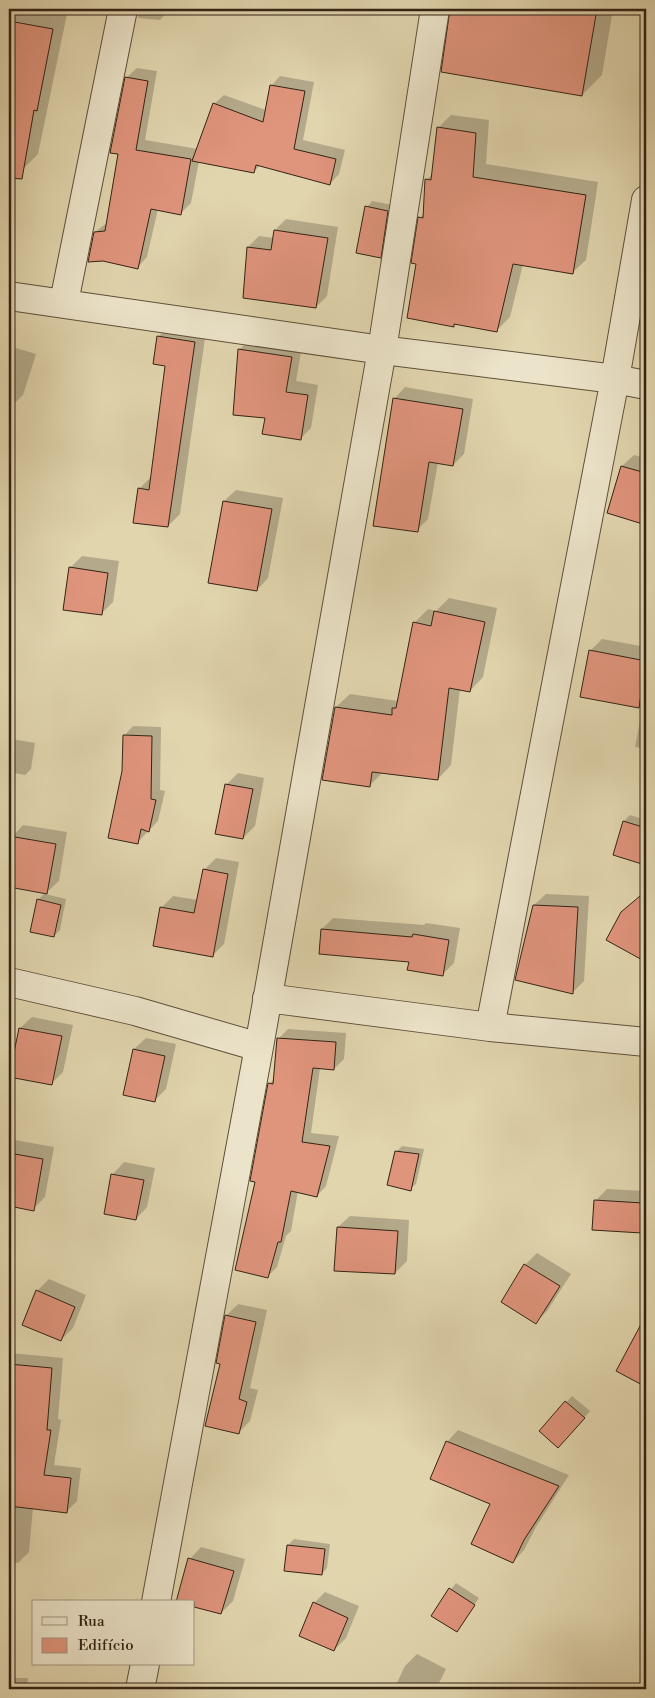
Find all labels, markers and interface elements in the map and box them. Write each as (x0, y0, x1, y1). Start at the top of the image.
legend (32, 1600, 195, 1666)
text: Rua (78, 1612, 105, 1631)
text: Edifício (78, 1636, 134, 1655)

